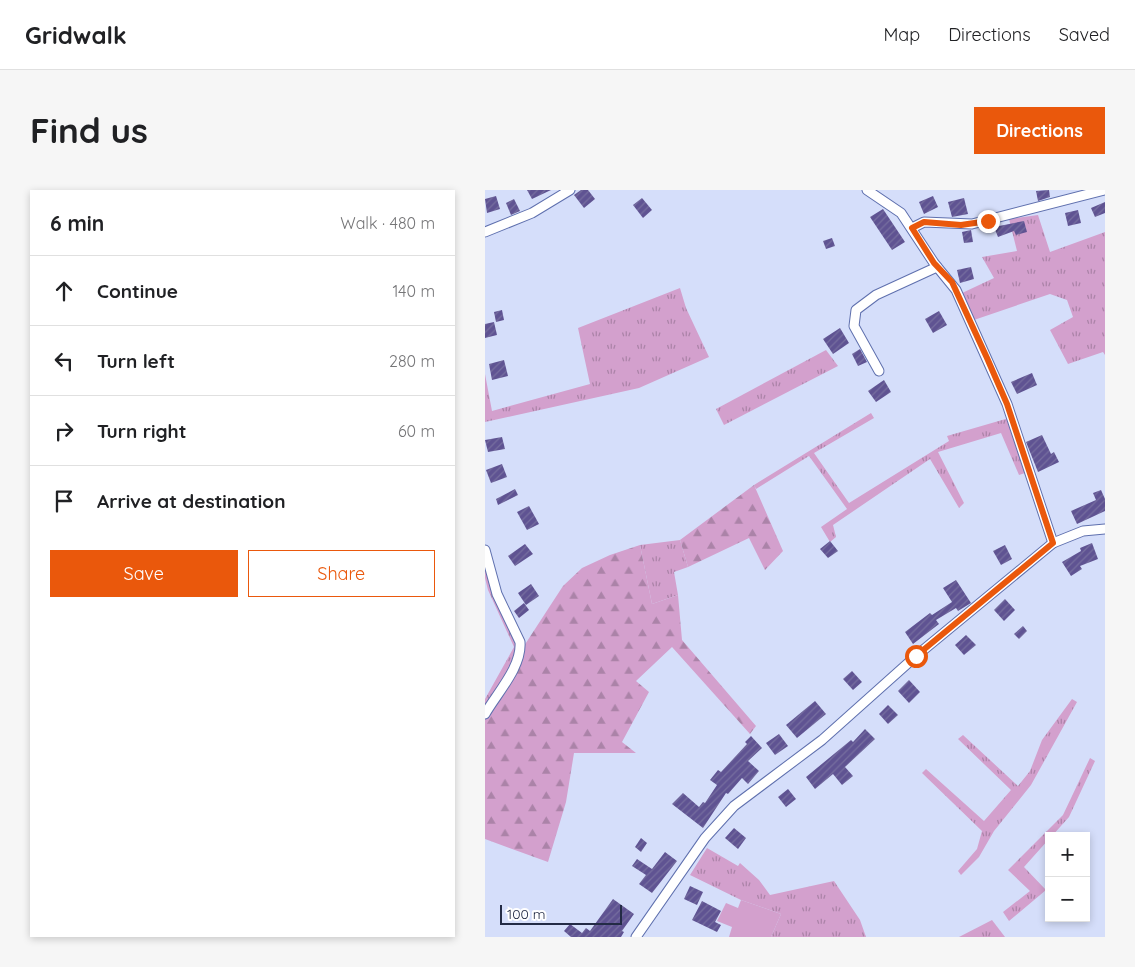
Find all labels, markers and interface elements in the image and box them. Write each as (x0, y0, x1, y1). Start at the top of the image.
text: Gridwalk (25, 20, 127, 50)
text: Map (883, 23, 920, 46)
text: Directions (948, 23, 1031, 46)
text: Saved (1059, 23, 1110, 46)
button: Directions (974, 107, 1105, 154)
text: Find us (30, 108, 148, 152)
text: 6 min (50, 210, 104, 236)
route end (977, 210, 1000, 233)
text: Walk · 480 m (340, 213, 435, 233)
icon: ahead (50, 277, 78, 305)
text: Continue (97, 279, 178, 303)
text: 140 m (392, 281, 435, 301)
icon: left (50, 347, 78, 375)
text: Turn left (97, 349, 175, 373)
text: 280 m (389, 351, 435, 371)
icon: right (50, 417, 78, 445)
text: Turn right (97, 419, 186, 443)
text: 60 m (398, 421, 435, 441)
icon: arrive (50, 487, 78, 515)
text: Arrive at destination (97, 489, 286, 513)
button: Save (50, 550, 238, 597)
button: Share (248, 550, 435, 597)
route start (905, 645, 928, 668)
map controls (1045, 832, 1090, 922)
button: + (1045, 832, 1090, 877)
button: − (1045, 877, 1090, 922)
scale bar (500, 902, 623, 925)
text: 100 m (507, 905, 545, 923)

